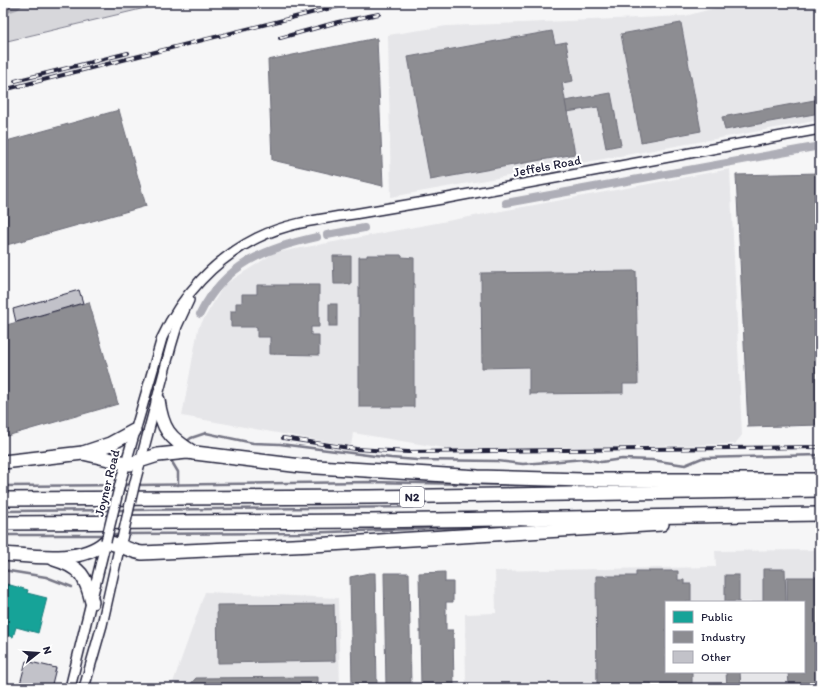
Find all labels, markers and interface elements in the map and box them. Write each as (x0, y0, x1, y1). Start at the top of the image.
street label: Jeffels Road (512, 152, 582, 180)
street label: Joyner Road (91, 448, 123, 518)
road number: N2 (400, 487, 424, 507)
legend (665, 601, 805, 673)
text: Public (701, 610, 733, 624)
text: Industry (701, 630, 746, 644)
north arrow (18, 633, 58, 673)
text: N (40, 645, 54, 656)
text: Other (701, 650, 731, 664)

